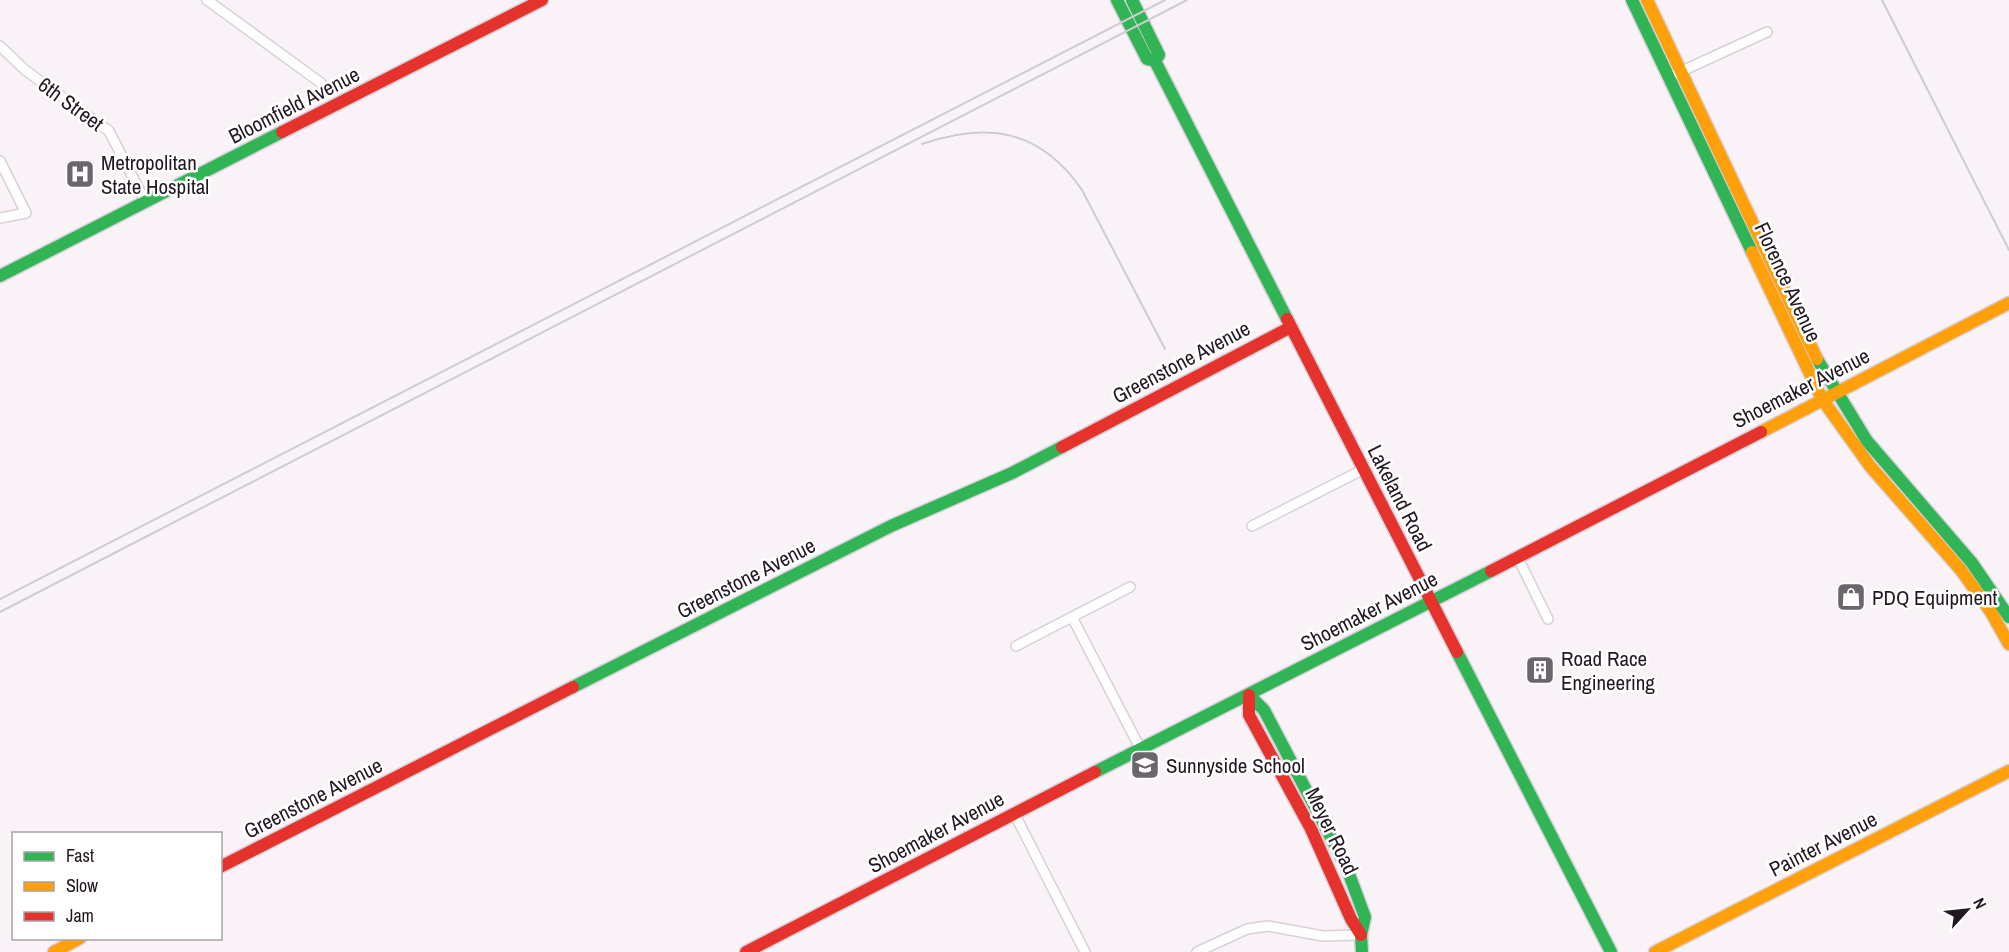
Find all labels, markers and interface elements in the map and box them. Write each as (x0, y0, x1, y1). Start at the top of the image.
street label: Bloomfield Avenue (224, 60, 364, 150)
street label: 6th Street (32, 70, 110, 138)
place label: Metropolitan State Hospital (101, 148, 209, 201)
hospital icon: Metropolitan State Hospital (64, 158, 96, 190)
street label: Florence Avenue (1748, 217, 1828, 347)
street label: Greenstone Avenue (1107, 314, 1255, 410)
street label: Shoemaker Avenue (1728, 341, 1874, 435)
street label: Lakeland Road (1361, 440, 1439, 556)
street label: Greenstone Avenue (672, 531, 820, 625)
street label: Shoemaker Avenue (1296, 564, 1442, 658)
shop icon: PDQ Equipment (1835, 581, 1867, 613)
place label: PDQ Equipment (1872, 583, 1998, 612)
place label: Road Race Engineering (1561, 644, 1655, 697)
building icon: Road Race Engineering (1524, 654, 1556, 686)
school or university icon: Sunnyside School (1129, 749, 1161, 781)
street label: Greenstone Avenue (239, 751, 387, 845)
place label: Sunnyside School (1166, 751, 1305, 780)
street label: Meyer Road (1298, 782, 1366, 880)
street label: Shoemaker Avenue (863, 784, 1009, 880)
street label: Painter Avenue (1764, 804, 1882, 884)
legend (12, 832, 222, 940)
text: Fast (66, 843, 94, 868)
text: Slow (66, 873, 98, 898)
north arrow (1937, 880, 1997, 940)
text: N (1968, 894, 1992, 912)
text: Jam (66, 903, 94, 928)

